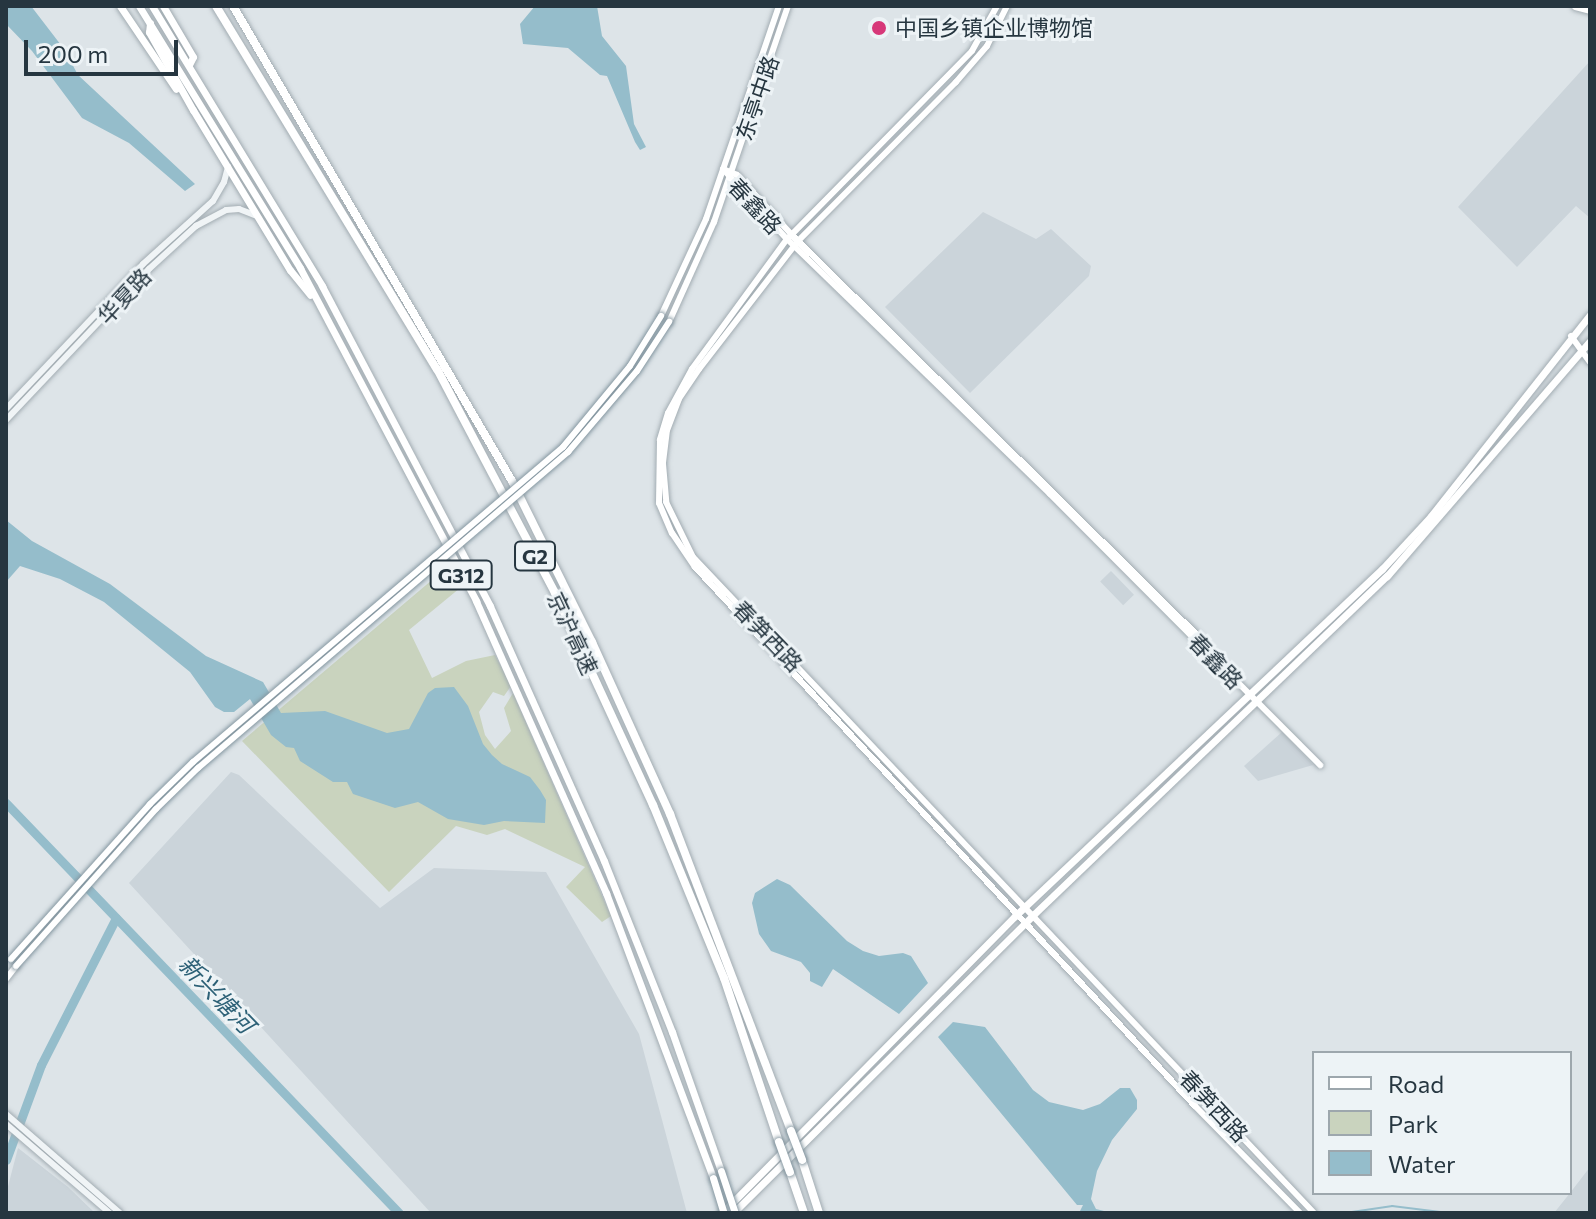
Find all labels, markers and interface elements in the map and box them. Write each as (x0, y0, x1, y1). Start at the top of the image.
place label: 中国乡镇企业博物馆 (895, 15, 1093, 41)
marker: 中国乡镇企业博物馆 (870, 19, 888, 37)
scale bar (28, 24, 182, 74)
text: 200 m (38, 39, 108, 68)
street label: 东亭中路 (730, 52, 784, 144)
street label: 春鑫路 (723, 173, 787, 239)
street label: 华夏路 (92, 263, 156, 329)
road number: G2 (513, 540, 557, 572)
road number: G312 (429, 559, 493, 591)
street label: 京沪高速 (542, 588, 604, 678)
street label: 春笋西路 (728, 595, 808, 677)
street label: 春鑫路 (1184, 628, 1248, 694)
water label: 新兴塘河 (173, 949, 261, 1039)
legend (1312, 1051, 1572, 1195)
street label: 春笋西路 (1174, 1065, 1254, 1147)
text: Road (1388, 1069, 1444, 1098)
text: Park (1388, 1109, 1438, 1138)
text: Water (1388, 1149, 1456, 1178)

